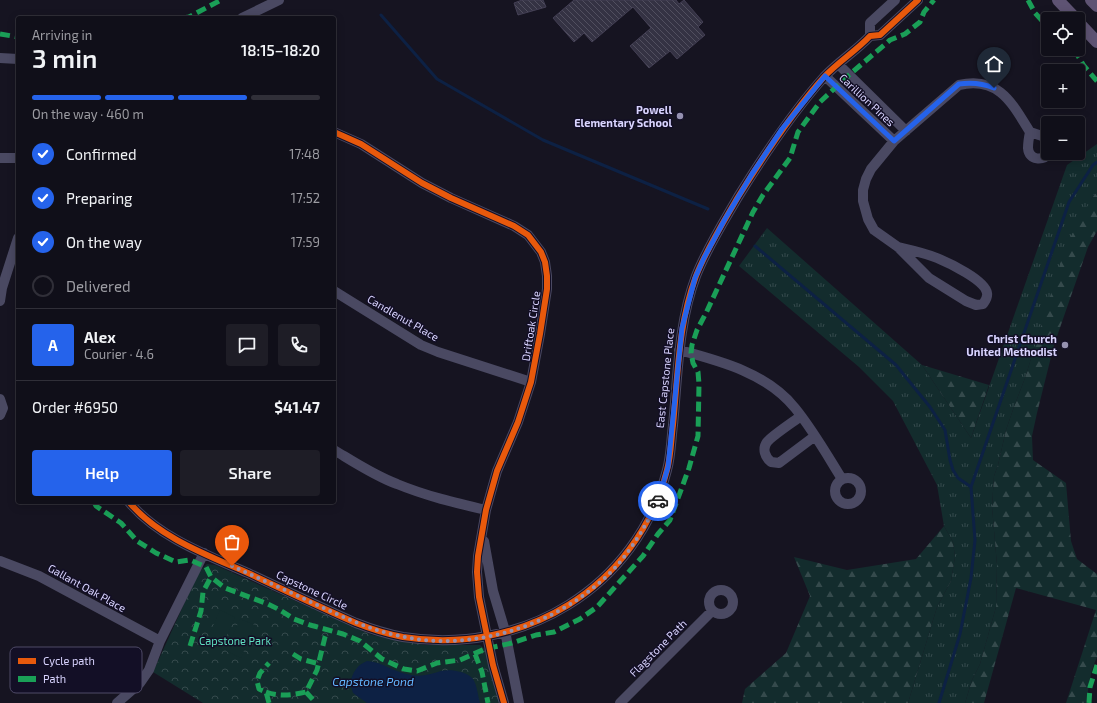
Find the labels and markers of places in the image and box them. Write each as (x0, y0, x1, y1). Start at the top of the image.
pin (977, 47, 1011, 88)
place label: Powell Elementary School (574, 103, 672, 130)
marker: Powell Elementary School (675, 111, 685, 121)
place label: Christ Church United Methodist (966, 332, 1057, 358)
marker: Christ Church United Methodist (1060, 340, 1070, 350)
pin (215, 525, 249, 566)

